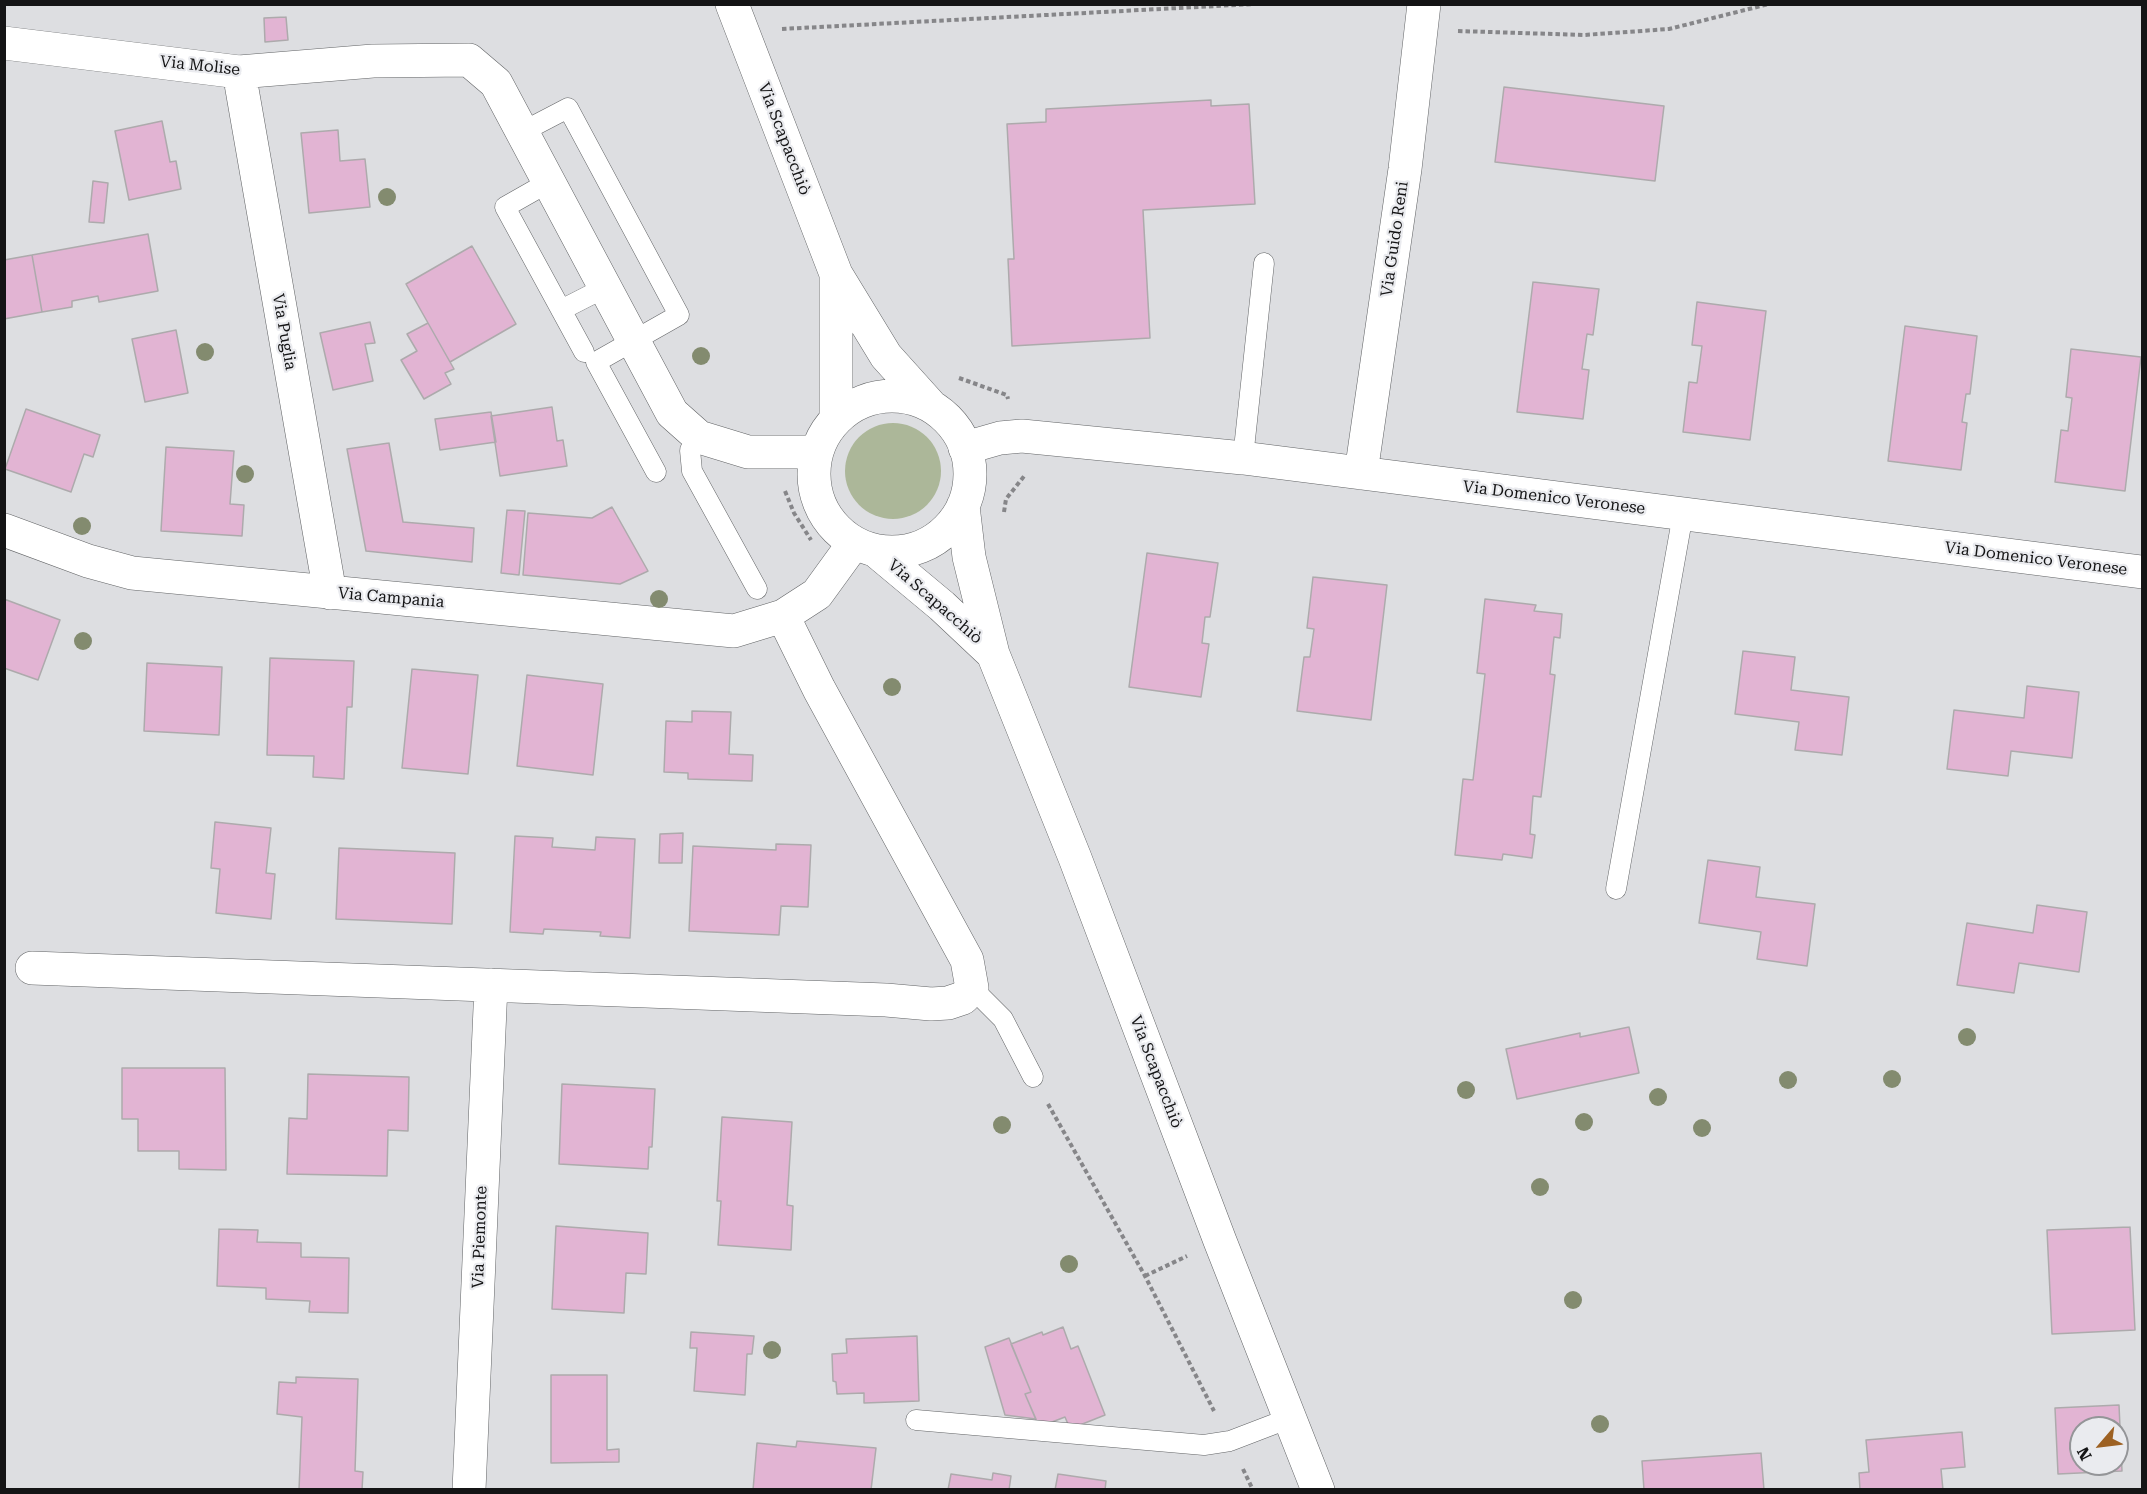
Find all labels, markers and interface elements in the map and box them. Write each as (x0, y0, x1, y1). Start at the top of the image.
street label: Via Molise (159, 52, 241, 80)
street label: Via Scapacchiò (754, 80, 814, 198)
street label: Via Guido Reni (1377, 180, 1413, 298)
street label: Via Puglia (268, 292, 300, 372)
street label: Via Domenico Veronese (1462, 477, 1646, 519)
street label: Via Domenico Veronese (1944, 538, 2128, 580)
street label: Via Scapacchiò (884, 556, 986, 648)
street label: Via Campania (337, 584, 445, 612)
street label: Via Scapacchiò (1126, 1013, 1186, 1131)
street label: Via Piemonte (469, 1185, 491, 1289)
north arrow (2069, 1416, 2129, 1476)
text: N (2073, 1444, 2096, 1464)

